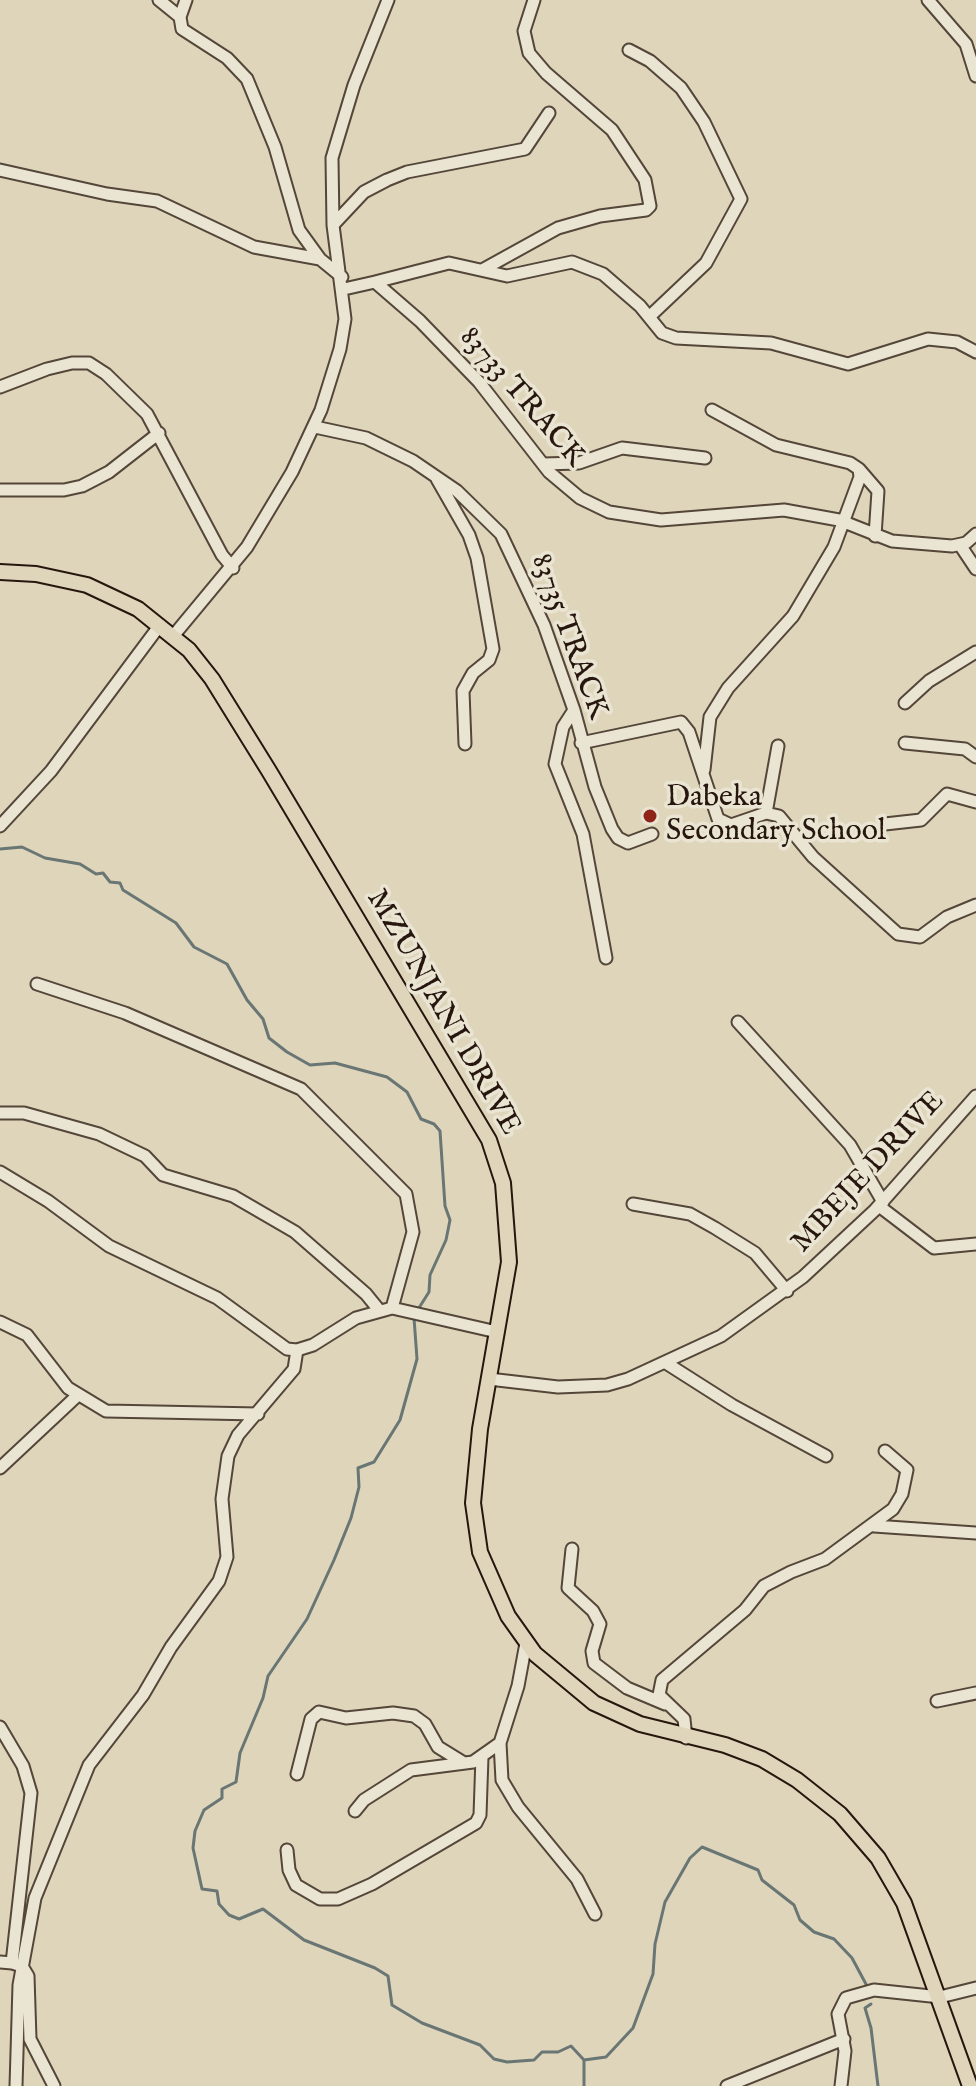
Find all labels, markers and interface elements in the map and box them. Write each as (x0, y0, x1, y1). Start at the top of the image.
street label: 83733 TRACK (450, 321, 592, 475)
street label: 83735 TRACK (521, 549, 615, 725)
place label: Dabeka Secondary School (666, 781, 886, 852)
marker: Dabeka Secondary School (641, 807, 659, 825)
street label: MZUNJANI DRIVE (357, 884, 527, 1142)
street label: MBEJE DRIVE (785, 1085, 953, 1261)

